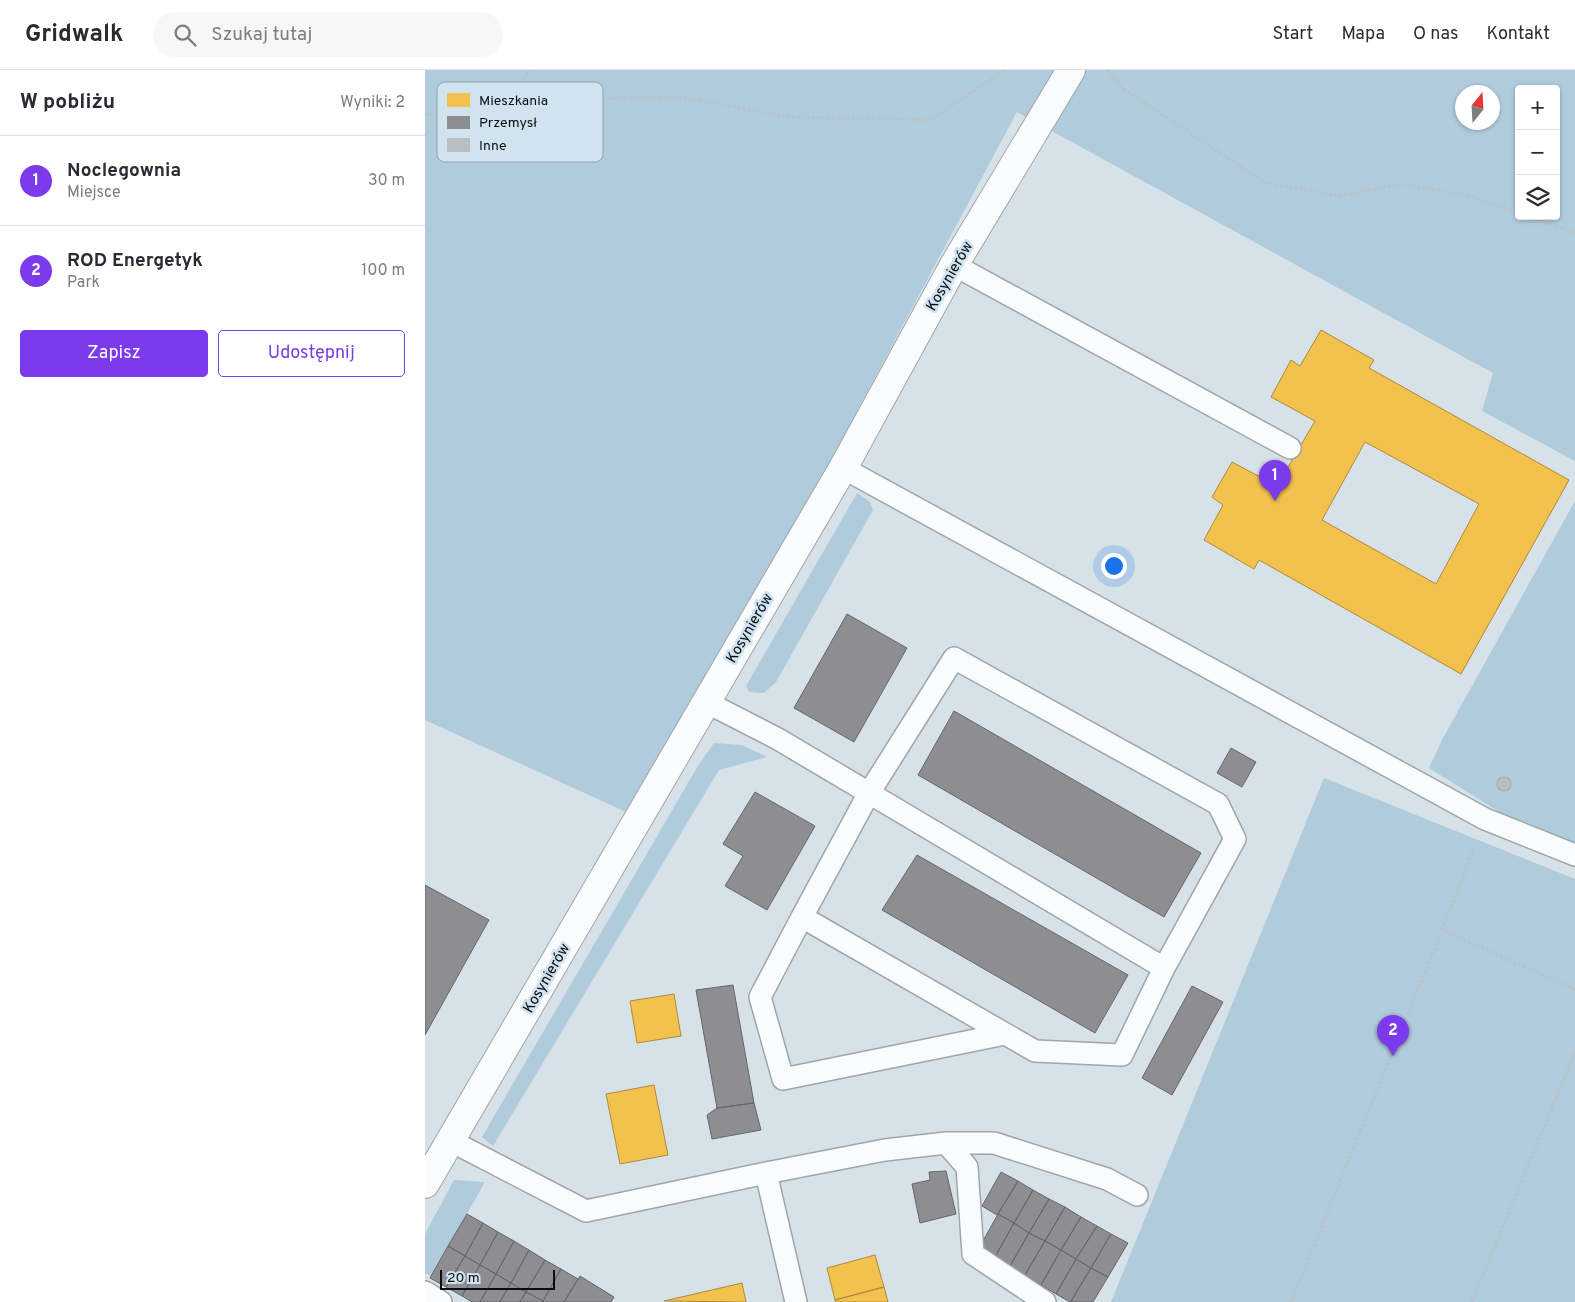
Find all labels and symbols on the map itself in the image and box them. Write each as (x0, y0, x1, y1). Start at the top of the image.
legend (437, 82, 603, 162)
north arrow (1455, 85, 1500, 130)
text: Mieszkania (479, 93, 548, 110)
text: Przemysł (479, 115, 537, 132)
text: Inne (479, 138, 507, 155)
street label: Kosynierów (923, 238, 978, 315)
pin: 1 (1259, 460, 1291, 501)
your location (1101, 553, 1127, 579)
street label: Kosynierów (723, 590, 778, 667)
street label: Kosynierów (520, 940, 575, 1017)
pin: 2 (1377, 1015, 1409, 1056)
scale bar (440, 1267, 555, 1290)

